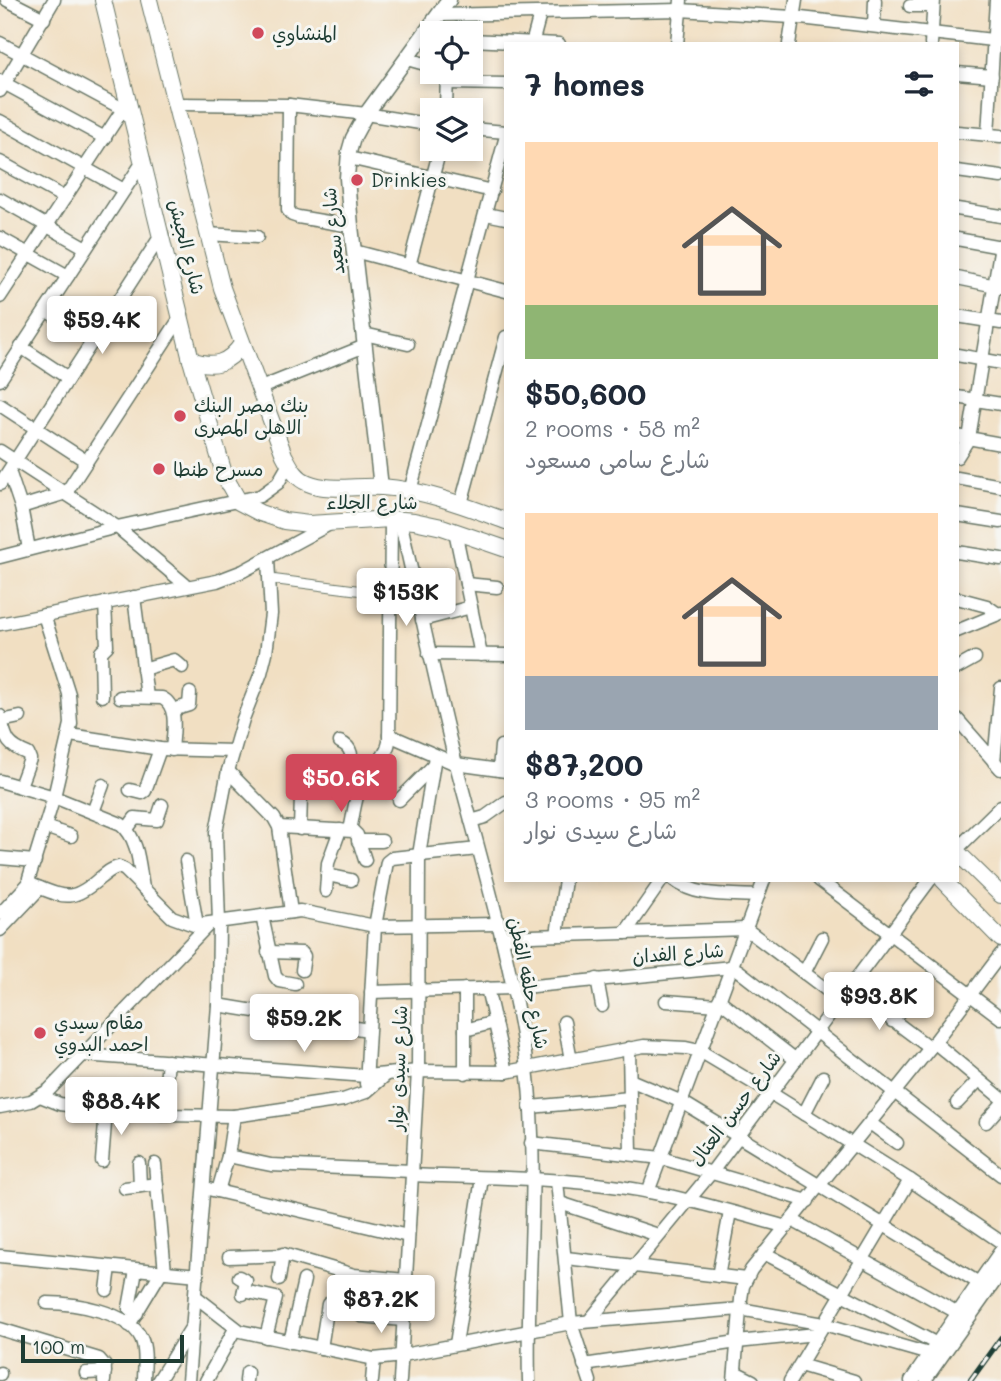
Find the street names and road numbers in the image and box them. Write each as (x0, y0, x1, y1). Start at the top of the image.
street label: شارع سعيد (316, 186, 351, 276)
street label: شارع الجيش (162, 197, 211, 298)
street label: شارع الجلاء (326, 489, 418, 516)
street label: شارع حلقه القطن (501, 915, 556, 1052)
street label: شارع الفدان (631, 937, 725, 970)
street label: شارع سيدى نوار (383, 1005, 414, 1133)
street label: شارع حسن العتال (683, 1045, 788, 1172)

